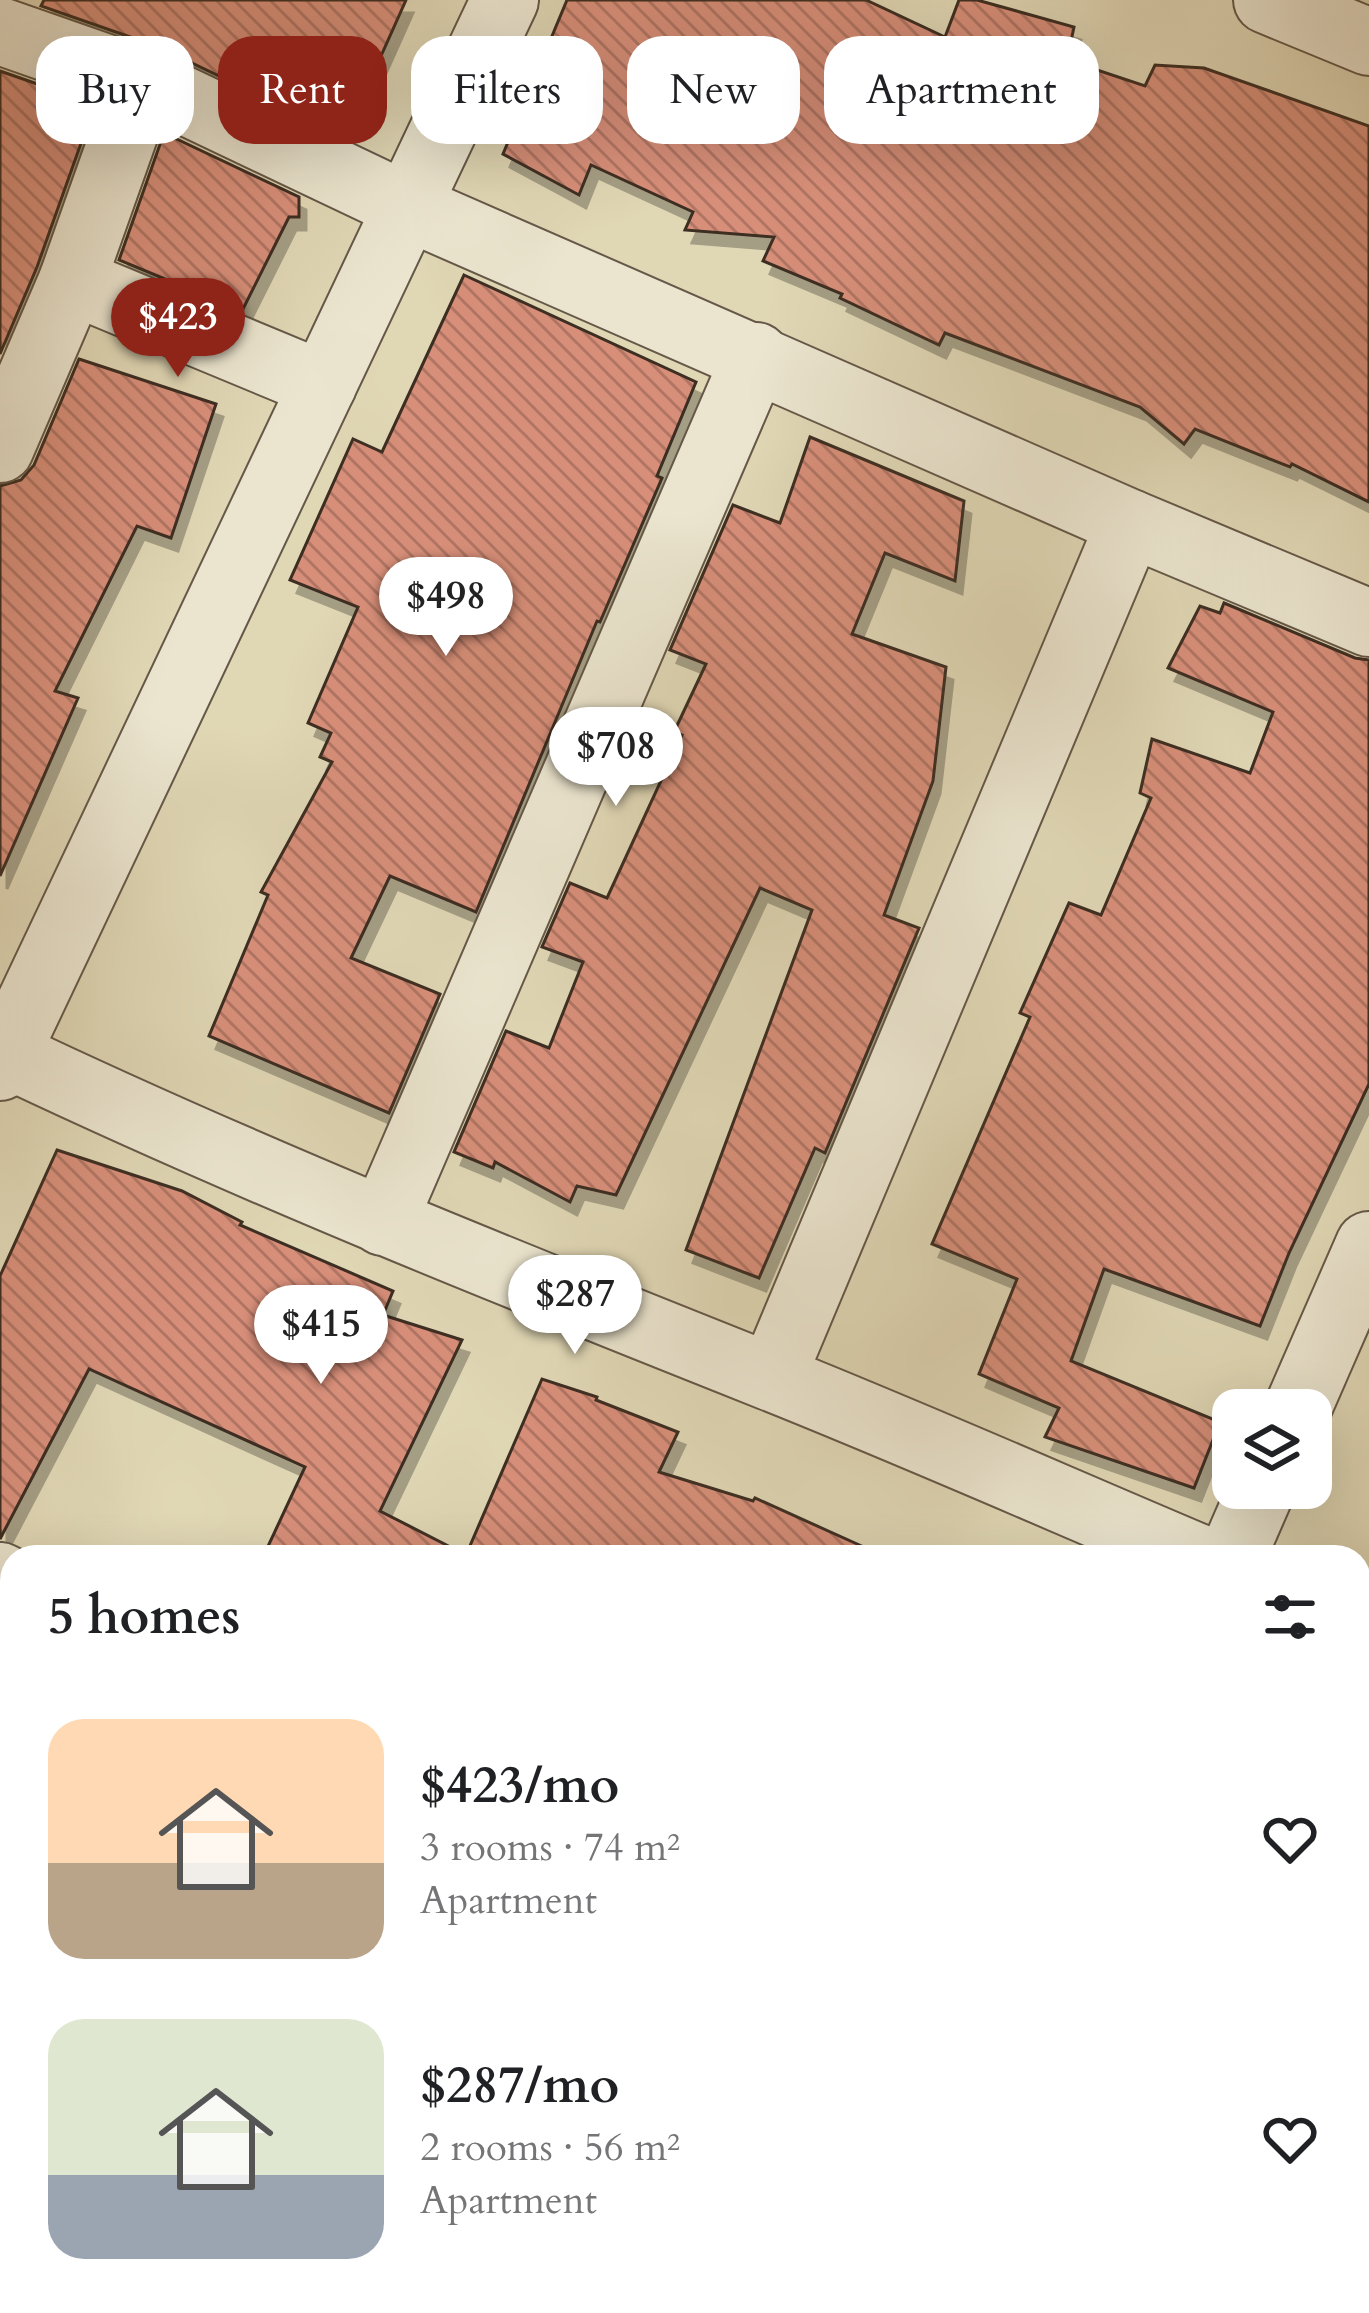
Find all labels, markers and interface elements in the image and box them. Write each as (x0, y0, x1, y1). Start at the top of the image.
chip: Buy (36, 36, 194, 144)
chip: Rent (218, 36, 387, 144)
chip: Filters (411, 36, 603, 144)
chip: New (627, 36, 800, 144)
chip: Apartment (824, 36, 1099, 144)
pin: $423 (107, 278, 249, 380)
text: $423 (138, 290, 218, 343)
pin: $498 (375, 557, 517, 659)
text: $498 (406, 569, 486, 622)
pin: $708 (545, 707, 687, 809)
text: $708 (576, 719, 656, 772)
pin: $287 (504, 1255, 646, 1357)
text: $287 (535, 1267, 615, 1320)
pin: $415 (250, 1285, 392, 1387)
text: $415 (281, 1297, 361, 1350)
map controls (1212, 1389, 1332, 1509)
button: layers (1212, 1389, 1332, 1509)
text: 5 homes (48, 1582, 240, 1652)
icon: filters (1257, 1584, 1323, 1650)
text: $423/mo (420, 1751, 619, 1821)
icon: home (144, 1767, 288, 1911)
icon: heart (1257, 1806, 1323, 1872)
text: 3 rooms · 74 m² (420, 1821, 680, 1874)
text: Apartment (420, 1874, 597, 1927)
text: $287/mo (420, 2051, 619, 2121)
icon: home (144, 2067, 288, 2211)
icon: heart (1257, 2106, 1323, 2172)
text: 2 rooms · 56 m² (420, 2121, 680, 2174)
text: Apartment (420, 2174, 597, 2227)

